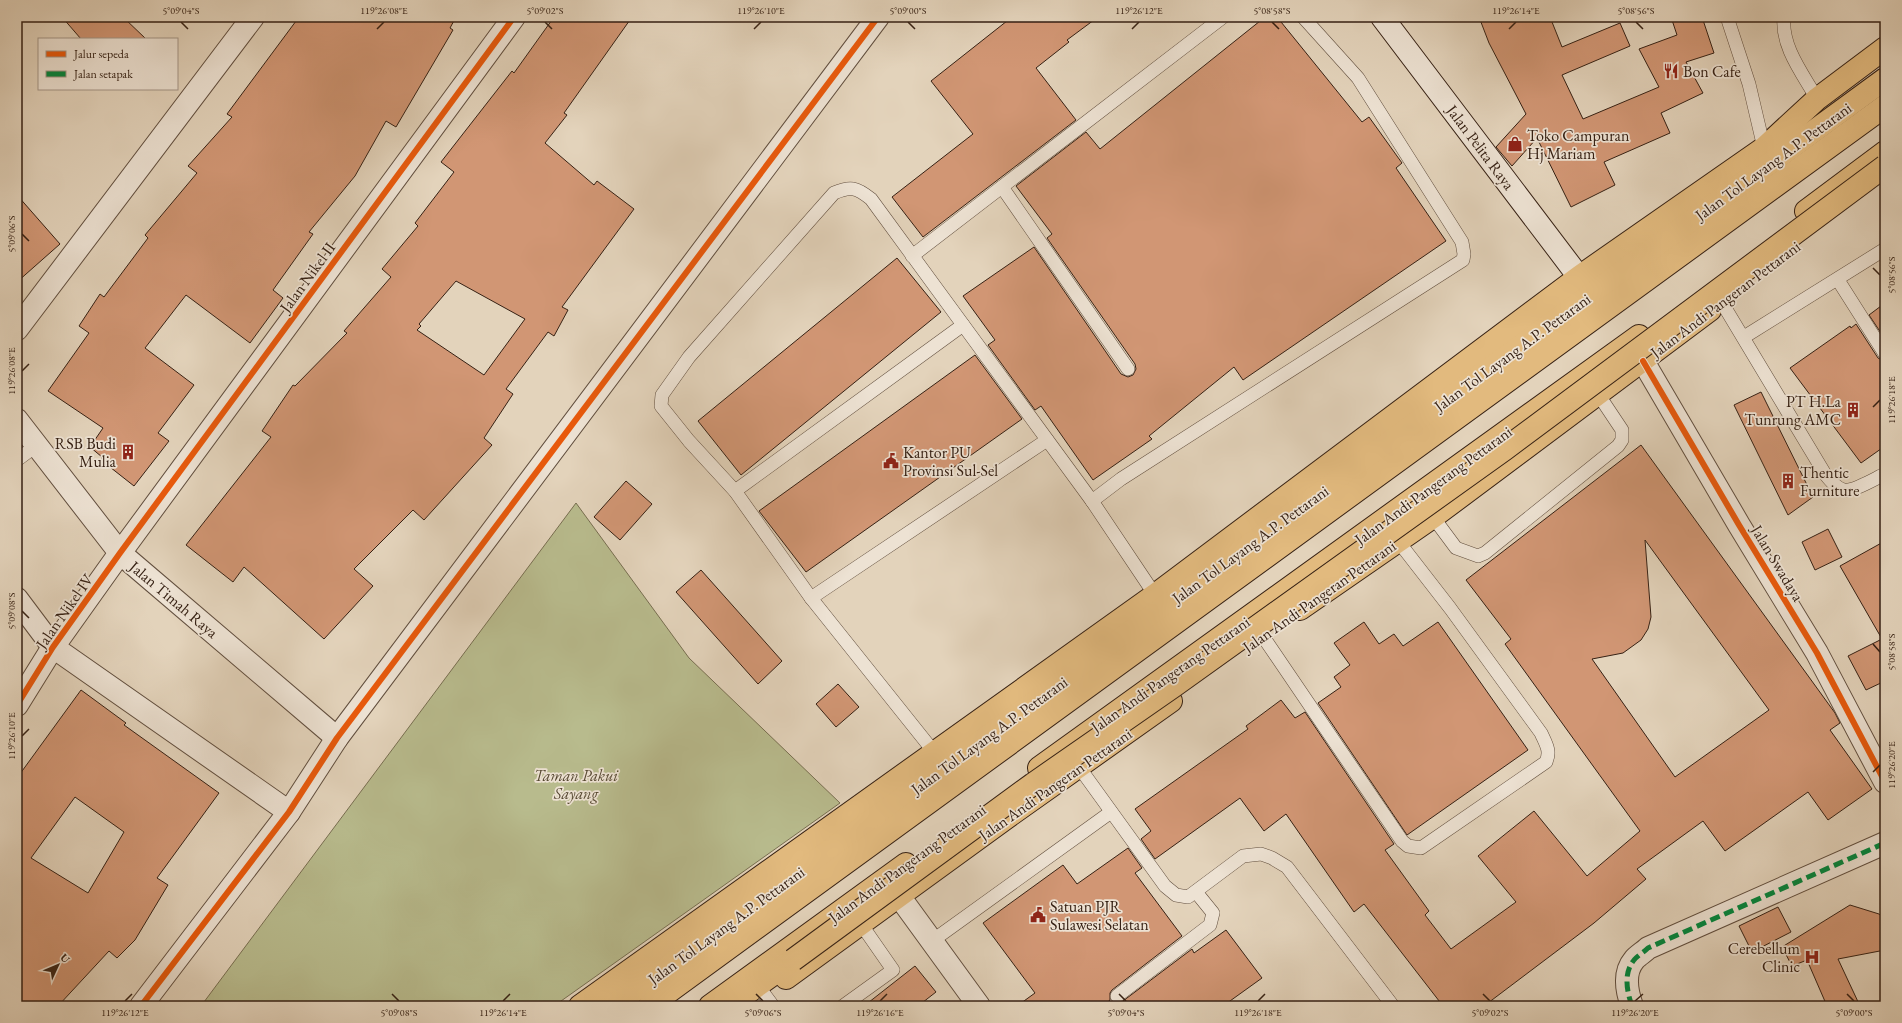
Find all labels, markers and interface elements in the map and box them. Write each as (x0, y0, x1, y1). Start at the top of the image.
text: 5°09'04"S (163, 4, 200, 17)
text: 119°26'08"E (360, 4, 408, 17)
text: 5°09'02"S (527, 4, 564, 17)
text: 119°26'10"E (737, 4, 785, 17)
text: 5°09'00"S (890, 4, 927, 17)
text: 119°26'12"E (1115, 4, 1163, 17)
text: 5°08'58"S (1254, 4, 1291, 17)
text: 119°26'14"E (1492, 4, 1540, 17)
text: 5°08'56"S (1618, 4, 1655, 17)
legend (38, 38, 178, 90)
text: Jalur sepeda (73, 46, 129, 62)
place label: Bon Cafe (1683, 61, 1741, 82)
restaurant icon: Bon Cafe (1662, 62, 1680, 80)
text: Jalan setapak (73, 66, 133, 82)
street label: Jalan Tol Layang A.P. Pettarani (1689, 97, 1856, 227)
street label: Jalan Pelita Raya (1441, 99, 1520, 194)
place label: Toko Campuran Hj Mariam (1527, 125, 1630, 164)
shop icon: Toko Campuran Hj Mariam (1506, 135, 1524, 153)
text: 5°09'06"S (5, 215, 18, 252)
street label: Jalan Andi Pangeran Pettarani (1644, 236, 1805, 364)
street label: Jalan Nikel II (274, 238, 340, 318)
text: 5°08'56"S (1885, 256, 1898, 293)
street label: Jalan Tol Layang A.P. Pettarani (1428, 288, 1595, 418)
text: 119°26'08"E (5, 347, 18, 395)
text: 119°26'18"E (1885, 376, 1898, 424)
place label: PT H.La Tunrung AMC (1744, 391, 1842, 430)
building icon: PT H.La Tunrung AMC (1844, 401, 1862, 419)
street label: Jalan Andi Pangerang Pettarani (1349, 421, 1516, 551)
place label: RSB Budi Mulia (55, 433, 117, 472)
place label: Kantor PU Provinsi Sul-Sel (903, 442, 998, 481)
building icon: RSB Budi Mulia (119, 443, 137, 461)
public building icon: Kantor PU Provinsi Sul-Sel (882, 452, 900, 470)
place label: Thentic Furniture (1800, 462, 1859, 501)
building icon: Thentic Furniture (1779, 472, 1797, 490)
street label: Jalan Tol Layang A.P. Pettarani (1166, 480, 1333, 610)
street label: Jalan Swadaya (1745, 519, 1809, 606)
street label: Jalan Andi Pangeran Pettarani (1237, 535, 1400, 659)
street label: Jalan Timah Raya (123, 555, 223, 643)
street label: Jalan Nikel IV (30, 569, 98, 655)
text: 5°09'08"S (5, 592, 18, 629)
street label: Jalan Andi Pangerang Pettarani (1085, 611, 1254, 739)
text: 5°08'58"S (1885, 633, 1898, 670)
street label: Jalan Tol Layang A.P. Pettarani (905, 671, 1072, 801)
text: 119°26'10"E (5, 712, 18, 760)
street label: Jalan Andi Pangeran Pettarani (973, 723, 1136, 847)
text: 119°26'20"E (1885, 741, 1898, 789)
park label: Taman Pakui Sayang (534, 765, 619, 804)
street label: Jalan Andi Pangerang Pettarani (823, 799, 990, 929)
street label: Jalan Tol Layang A.P. Pettarani (642, 861, 809, 991)
place label: Satuan PJR Sulawesi Selatan (1050, 896, 1149, 935)
public building icon: Satuan PJR Sulawesi Selatan (1029, 906, 1047, 924)
place label: Cerebellum Clinic (1728, 938, 1801, 977)
north arrow (38, 945, 78, 985)
hospital icon: Cerebellum Clinic (1803, 948, 1821, 966)
text: U (57, 950, 74, 966)
text: 119°26'12"E (101, 1006, 149, 1019)
text: 5°09'08"S (381, 1006, 418, 1019)
text: 119°26'14"E (479, 1006, 527, 1019)
text: 5°09'06"S (745, 1006, 782, 1019)
text: 119°26'16"E (856, 1006, 904, 1019)
text: 5°09'04"S (1108, 1006, 1145, 1019)
text: 119°26'18"E (1234, 1006, 1282, 1019)
text: 5°09'02"S (1472, 1006, 1509, 1019)
text: 119°26'20"E (1611, 1006, 1659, 1019)
text: 5°09'00"S (1836, 1006, 1873, 1019)

